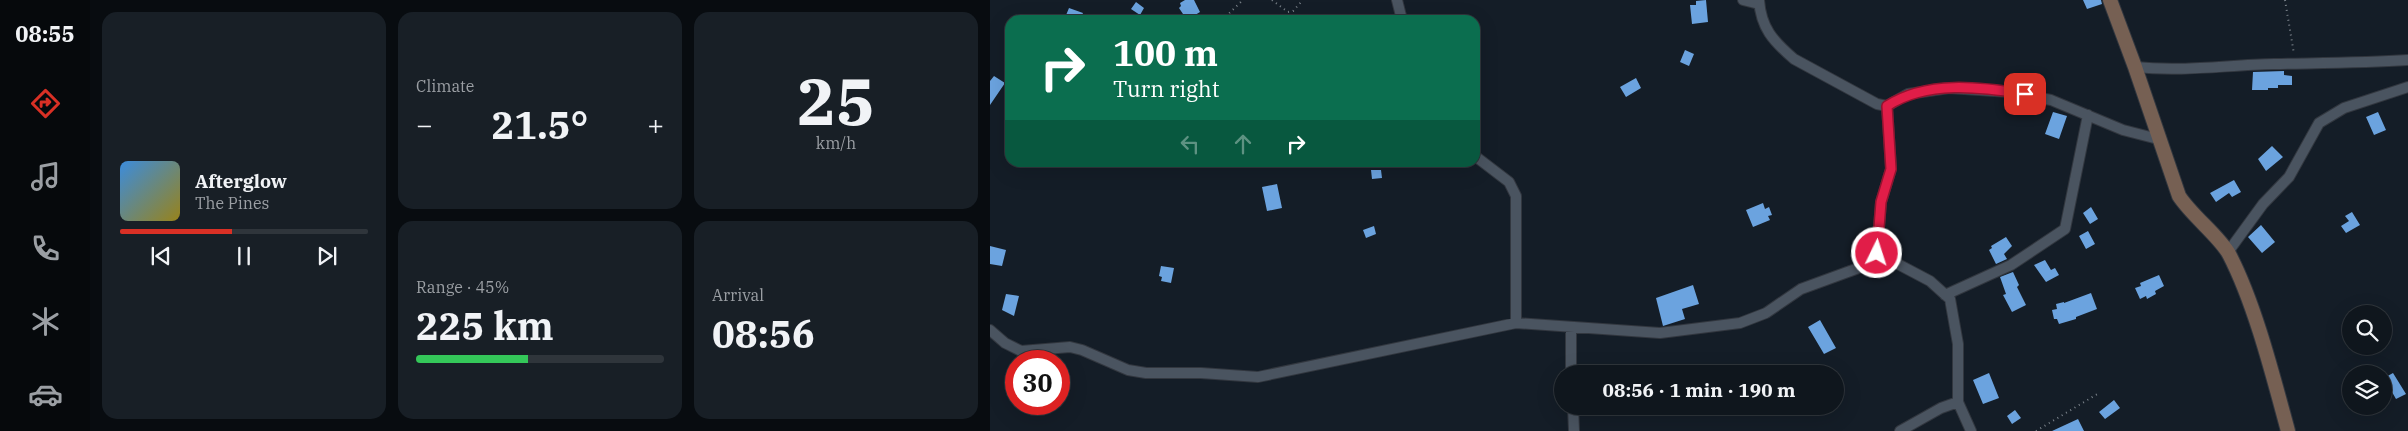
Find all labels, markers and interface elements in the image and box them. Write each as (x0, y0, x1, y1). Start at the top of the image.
text: 08:55 (15, 19, 75, 48)
text: 100 m (1113, 30, 1218, 76)
icon: right (1030, 35, 1095, 100)
text: 25 (797, 58, 875, 143)
pin (2004, 73, 2046, 115)
text: Turn right (1113, 74, 1220, 103)
text: Climate (416, 76, 474, 96)
icon: arrive (2011, 80, 2039, 108)
icon: directions (28, 86, 63, 121)
text: 21.5° (492, 100, 588, 149)
text: − (416, 106, 433, 143)
text: + (647, 106, 664, 143)
icon: left (1176, 130, 1204, 158)
icon: ahead (1229, 130, 1257, 158)
icon: right (1282, 130, 1310, 158)
text: km/h (816, 133, 856, 153)
icon: music (28, 159, 63, 194)
text: Afterglow (195, 169, 287, 193)
text: The Pines (195, 193, 269, 213)
position arrow (1850, 226, 1902, 278)
icon: phone (28, 231, 63, 266)
icon: previous (147, 242, 175, 270)
icon: pause (230, 242, 258, 270)
icon: next (313, 242, 341, 270)
text: Range · 45% (416, 277, 509, 297)
text: Arrival (712, 285, 764, 305)
text: 225 km (416, 301, 554, 350)
icon: climate (28, 304, 63, 339)
map controls (2342, 305, 2392, 415)
button: search (2342, 305, 2392, 355)
text: 08:56 (712, 309, 815, 358)
speed limit sign: 30 (1005, 350, 1070, 415)
button: layers (2342, 365, 2392, 415)
icon: car (28, 377, 63, 412)
text: 08:56 · 1 min · 190 m (1603, 378, 1795, 402)

